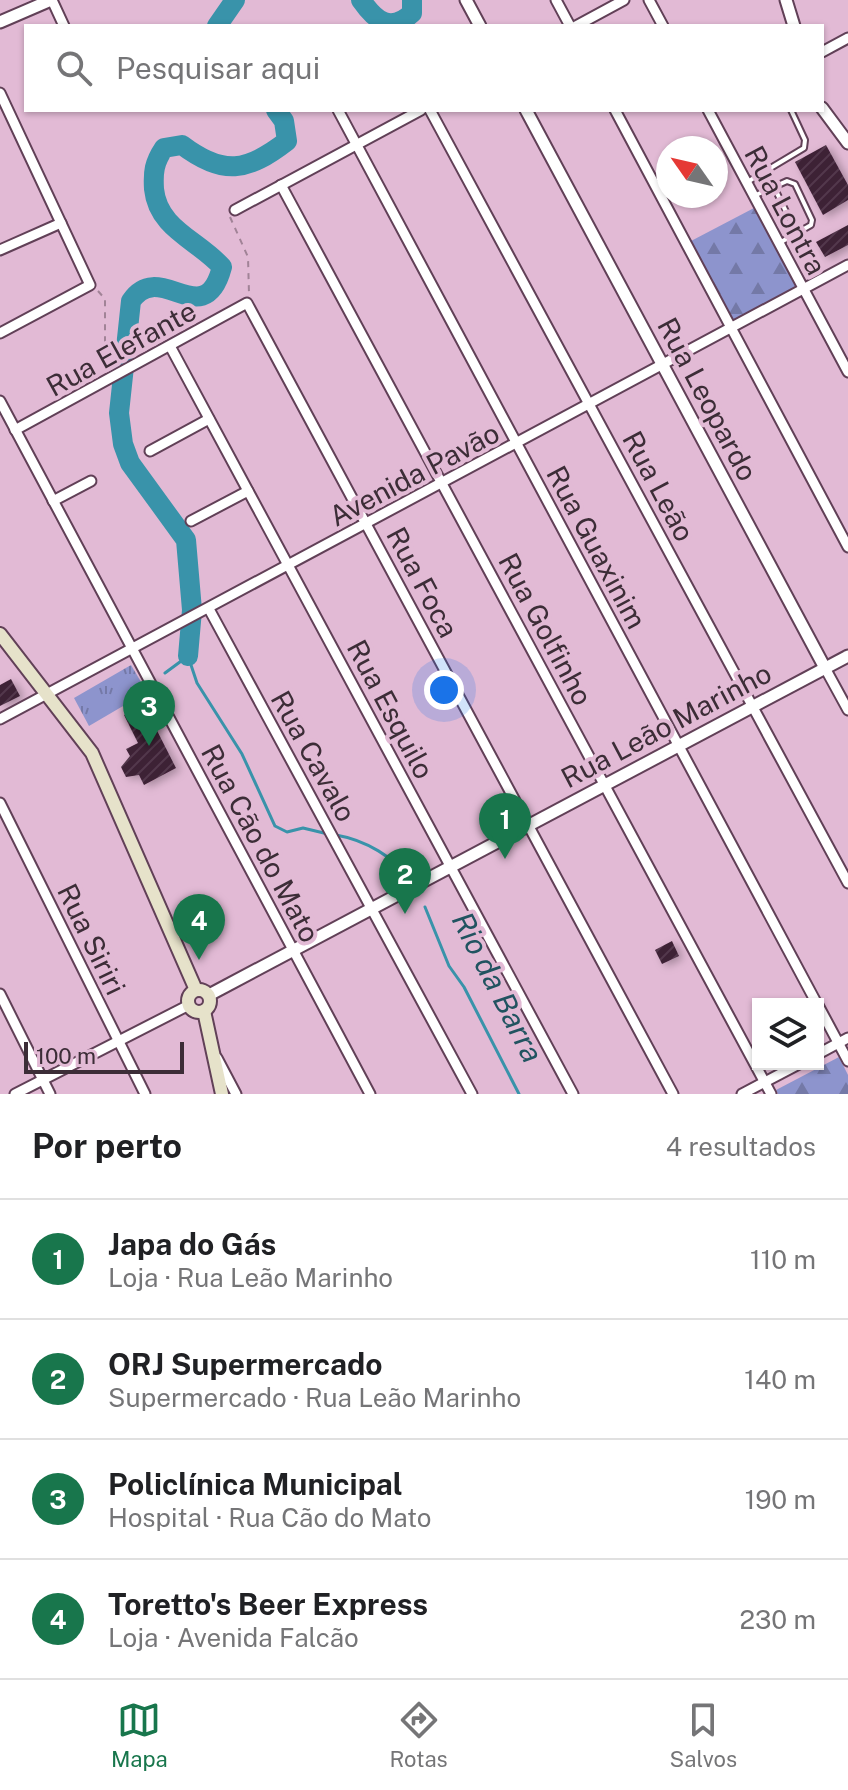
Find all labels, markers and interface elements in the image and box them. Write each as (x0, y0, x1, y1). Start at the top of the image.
search box (24, 24, 824, 112)
icon: search (52, 46, 96, 90)
text: Pesquisar aqui (116, 50, 320, 86)
north arrow (656, 136, 728, 208)
street label: Rua Lontra (738, 140, 834, 280)
street label: Rua Elefante (40, 293, 202, 403)
street label: Rua Leopardo (651, 312, 765, 486)
street label: Avenida Pavão (323, 415, 505, 533)
street label: Rua Leão (616, 425, 702, 547)
street label: Rua Guaxinim (540, 460, 654, 634)
street label: Rua Foca (380, 521, 466, 643)
street label: Rua Golfinho (492, 547, 600, 711)
street label: Rua Esquilo (341, 634, 441, 784)
street label: Rua Leão Marinho (555, 656, 777, 794)
your location (424, 670, 464, 710)
pin: 3 (123, 680, 175, 746)
street label: Rua Cavalo (265, 685, 363, 827)
street label: Rua Cão do Mato (195, 739, 327, 947)
pin: 1 (479, 793, 531, 859)
pin: 2 (379, 848, 431, 914)
street label: Rua Siriri (51, 878, 133, 1000)
pin: 4 (173, 894, 225, 960)
water label: Rio da Barra (445, 906, 551, 1068)
map controls (752, 998, 824, 1070)
button: layers (752, 998, 824, 1070)
scale bar (24, 1038, 184, 1074)
text: 100 m (36, 1043, 96, 1069)
text: Por perto (32, 1126, 182, 1166)
text: 4 resultados (666, 1131, 816, 1162)
text: Japa do Gás (108, 1226, 276, 1262)
text: 1 (52, 1244, 64, 1275)
text: 110 m (750, 1244, 816, 1275)
text: Loja · Rua Leão Marinho (108, 1262, 393, 1293)
text: ORJ Supermercado (108, 1346, 383, 1382)
text: 2 (50, 1364, 66, 1395)
text: 140 m (744, 1364, 816, 1395)
text: Supermercado · Rua Leão Marinho (108, 1382, 521, 1413)
text: Policlínica Municipal (108, 1466, 403, 1502)
text: 3 (49, 1484, 67, 1515)
text: 190 m (745, 1484, 816, 1515)
text: Hospital · Rua Cão do Mato (108, 1502, 432, 1533)
text: Toretto's Beer Express (108, 1586, 428, 1622)
text: 4 (49, 1604, 67, 1635)
text: 230 m (740, 1604, 816, 1635)
text: Loja · Avenida Falcão (108, 1622, 359, 1653)
tab: Mapa (111, 1698, 168, 1772)
tab: Rotas (390, 1698, 448, 1772)
tab: Salvos (670, 1698, 737, 1772)

